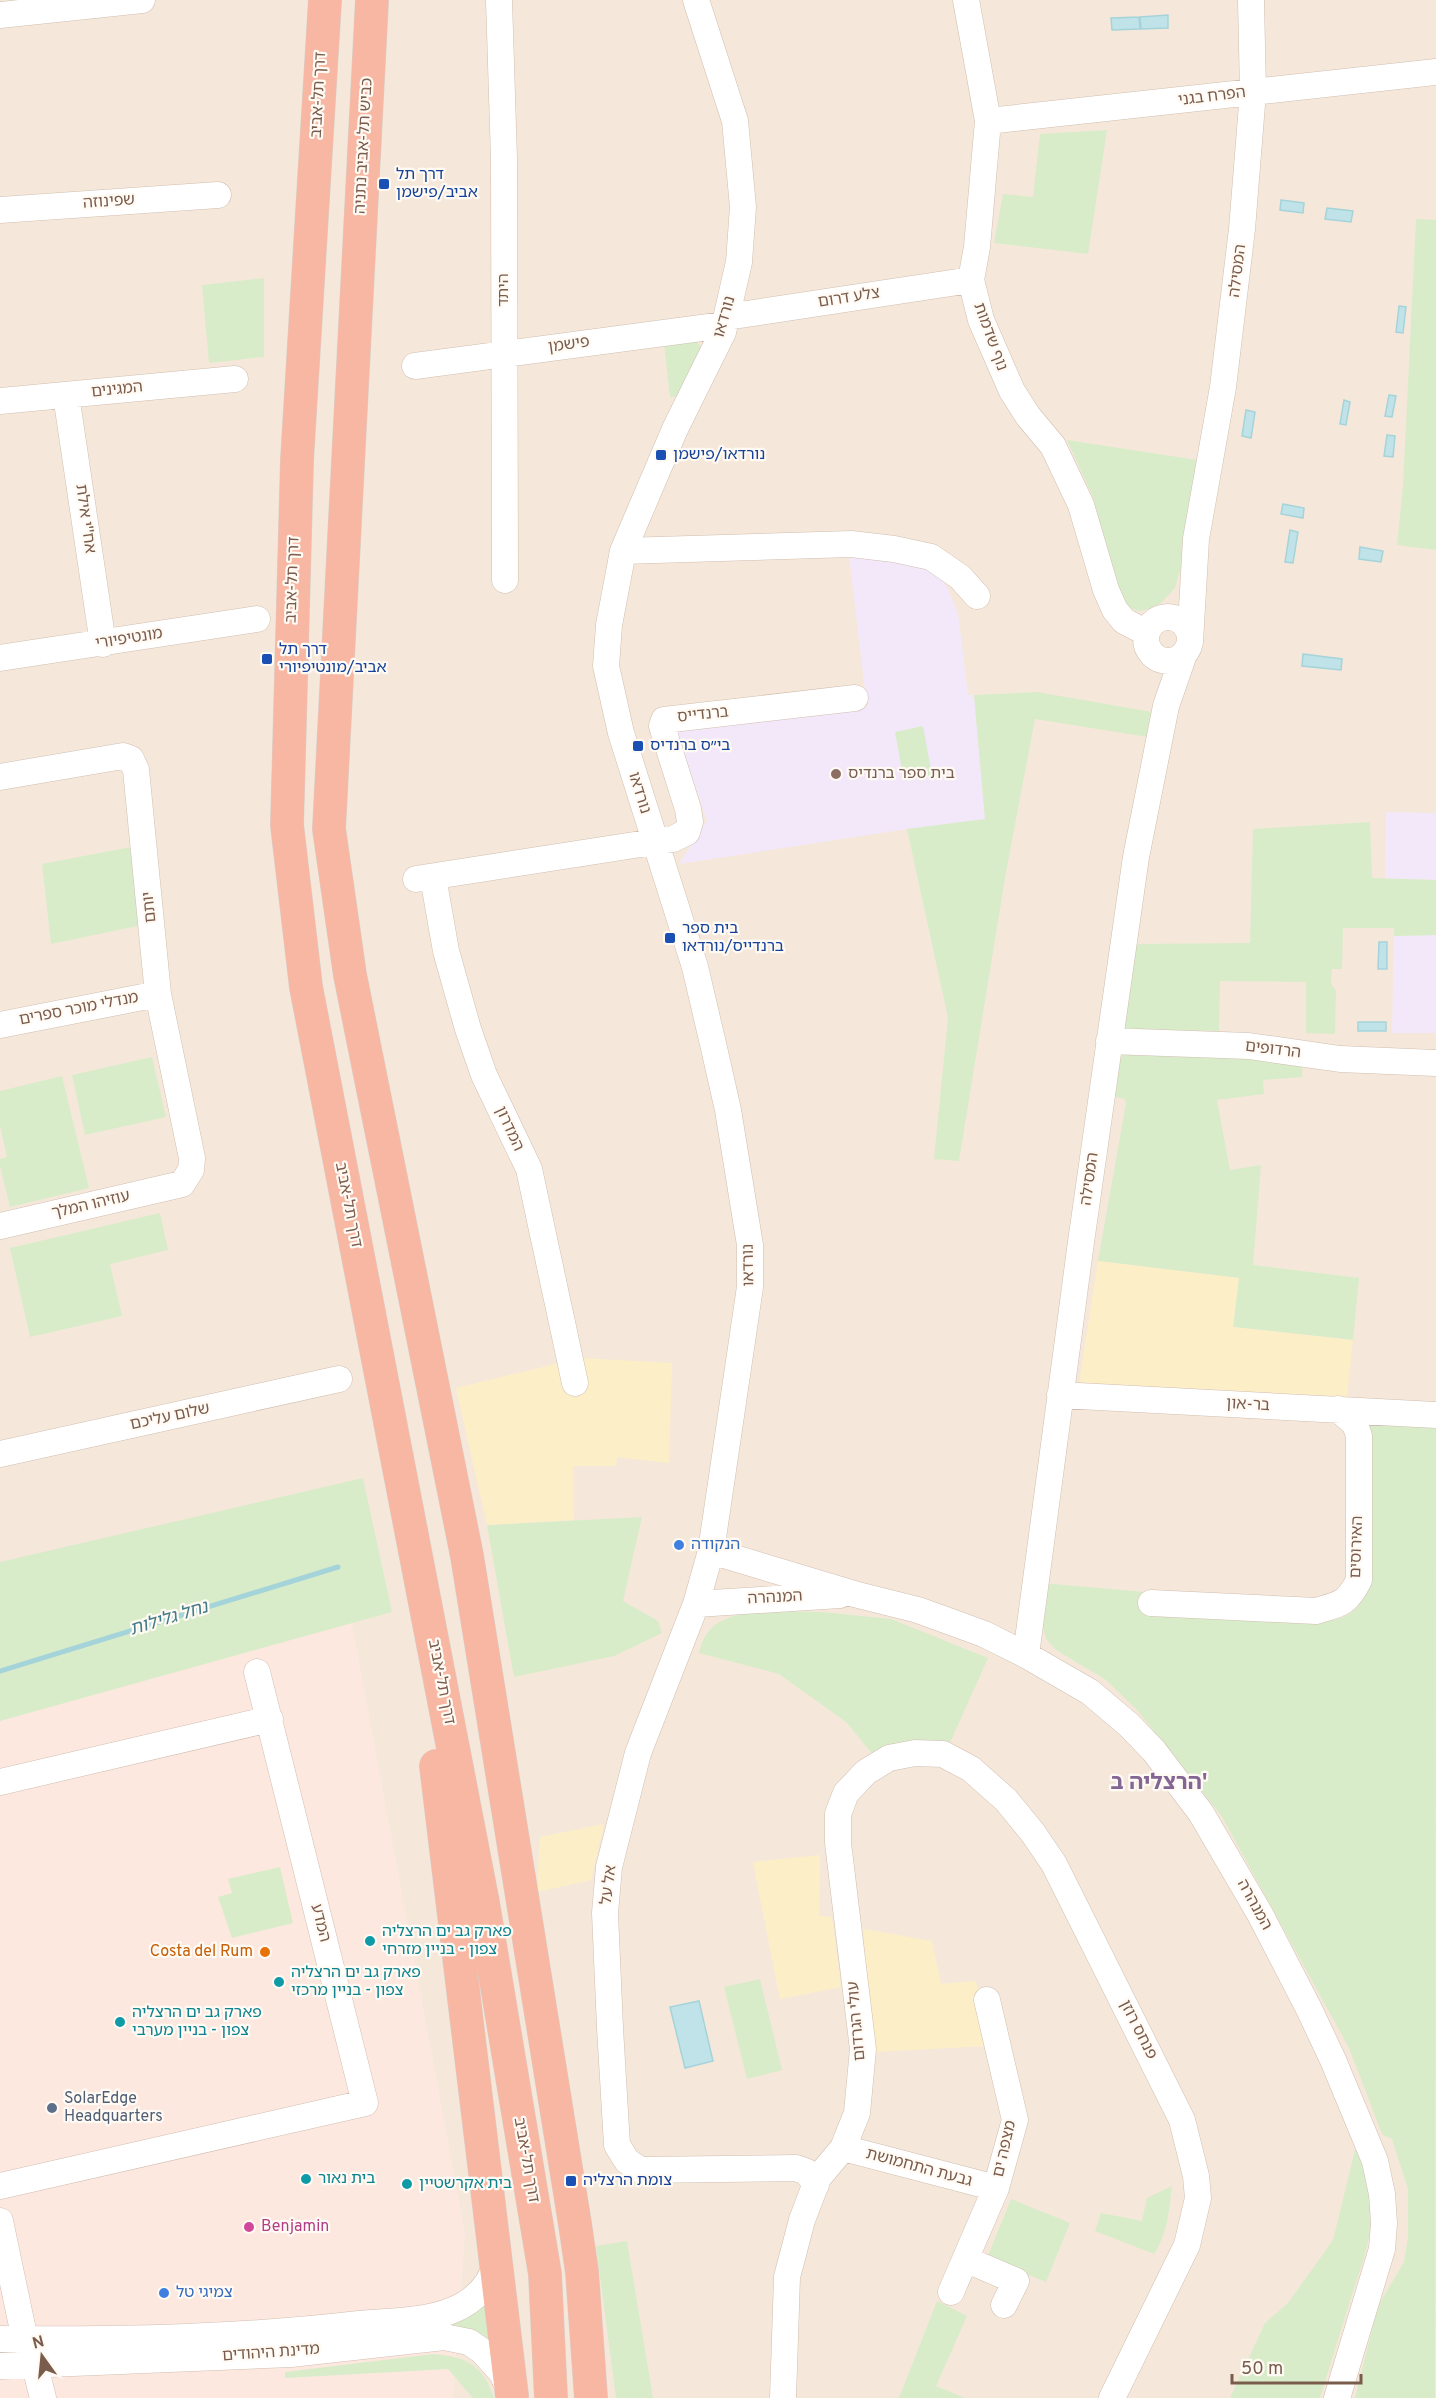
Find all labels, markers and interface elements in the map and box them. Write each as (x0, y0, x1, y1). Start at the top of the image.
street label: דרך תל-אביב (307, 51, 331, 139)
street label: כביש תל-אביב נתניה (350, 77, 378, 215)
street label: הפרח בגני (1177, 83, 1247, 111)
place label: דרך תל אביב/פישמן (396, 165, 478, 203)
marker: דרך תל אביב/פישמן (377, 177, 391, 191)
street label: שפינוזה (82, 190, 136, 214)
street label: המסילה (1225, 243, 1251, 299)
street label: היתד (494, 273, 514, 307)
street label: צלע דרום (817, 283, 882, 313)
street label: נורדאו (710, 294, 740, 340)
street label: נוף שדמות (968, 300, 1012, 374)
street label: פישמן (547, 332, 591, 358)
street label: המגינים (90, 377, 144, 403)
place label: נורדאו/פישמן (673, 445, 765, 465)
marker: נורדאו/פישמן (654, 448, 668, 462)
street label: אח''י אילת (70, 483, 100, 555)
street label: דרך תל-אביב (281, 536, 305, 624)
street label: מונטיפיורי (94, 624, 164, 654)
place label: דרך תל אביב/מונטיפיורי (279, 640, 387, 678)
marker: דרך תל אביב/מונטיפיורי (260, 652, 274, 666)
street label: ברנדייס (676, 702, 730, 728)
place label: בי״ס ברנדיס (650, 736, 731, 756)
marker: בי״ס ברנדיס (631, 739, 645, 753)
place label: בית ספר ברנדיס (848, 764, 955, 784)
marker: בית ספר ברנדיס (829, 767, 843, 781)
street label: נורדאו (623, 770, 655, 816)
street label: יותם (138, 890, 162, 924)
place label: בית ספר ברנדייס/נורדאו (682, 919, 784, 957)
marker: בית ספר ברנדייס/נורדאו (663, 931, 677, 945)
street label: מנדלי מוכר ספרים (18, 988, 140, 1030)
street label: הרדופים (1244, 1037, 1302, 1063)
street label: המדרון (490, 1103, 528, 1155)
street label: המסילה (1076, 1151, 1104, 1207)
street label: דרך תל-אביב (330, 1161, 366, 1250)
street label: עוזיהו המלך (50, 1186, 132, 1224)
street label: נורדאו (739, 1243, 759, 1287)
street label: בר-און (1226, 1394, 1270, 1416)
street label: שלום עליכם (128, 1399, 212, 1435)
street label: האירוסים (1346, 1515, 1368, 1579)
place label: הנקודה (691, 1535, 740, 1555)
marker: הנקודה (672, 1538, 686, 1552)
street label: המנהרה (747, 1587, 803, 1609)
water label: נחל גלילות (127, 1596, 212, 1642)
street label: דרך תל-אביב (423, 1638, 459, 1727)
district label: הרצליה ב' (1111, 1770, 1207, 1797)
street label: אל על (597, 1864, 621, 1906)
street label: המנהרה (1232, 1876, 1276, 1934)
street label: המדע (306, 1902, 334, 1944)
place label: פארק גב ים הרצליה צפון - בניין מזרחי (382, 1922, 512, 1960)
marker: פארק גב ים הרצליה צפון - בניין מזרחי (363, 1934, 377, 1948)
place label: Costa del Rum (150, 1942, 253, 1962)
marker: Costa del Rum (258, 1945, 272, 1959)
place label: פארק גב ים הרצליה צפון - בניין מרכזי (291, 1963, 421, 2001)
marker: פארק גב ים הרצליה צפון - בניין מרכזי (272, 1975, 286, 1989)
street label: עולי הגרדום (844, 1980, 870, 2062)
street label: פנחס רוזן (1115, 1997, 1161, 2063)
place label: פארק גב ים הרצליה צפון - בניין מערבי (132, 2003, 262, 2041)
marker: פארק גב ים הרצליה צפון - בניין מערבי (113, 2015, 127, 2029)
place label: SolarEdge Headquarters (64, 2089, 163, 2127)
marker: SolarEdge Headquarters (45, 2101, 59, 2115)
street label: דרך תל-אביב (509, 2116, 543, 2205)
street label: מצפה ים (989, 2119, 1021, 2179)
street label: גבעת התחמושת (864, 2144, 974, 2192)
place label: בית נאור (318, 2169, 375, 2189)
place label: צומת הרצליה (583, 2171, 672, 2191)
marker: בית נאור (299, 2172, 313, 2186)
place label: בית אקרשטיין (419, 2174, 512, 2194)
marker: צומת הרצליה (564, 2174, 578, 2188)
marker: בית אקרשטיין (400, 2177, 414, 2191)
place label: Benjamin (261, 2217, 329, 2237)
marker: Benjamin (242, 2220, 256, 2234)
place label: צמיגי טל (176, 2283, 233, 2303)
marker: צמיגי טל (157, 2286, 171, 2300)
north arrow (12, 2326, 72, 2386)
text: N (30, 2332, 47, 2355)
street label: מדינת היהודים (221, 2340, 321, 2366)
scale bar (1232, 2347, 1361, 2385)
text: 50 m (1241, 2358, 1283, 2381)

